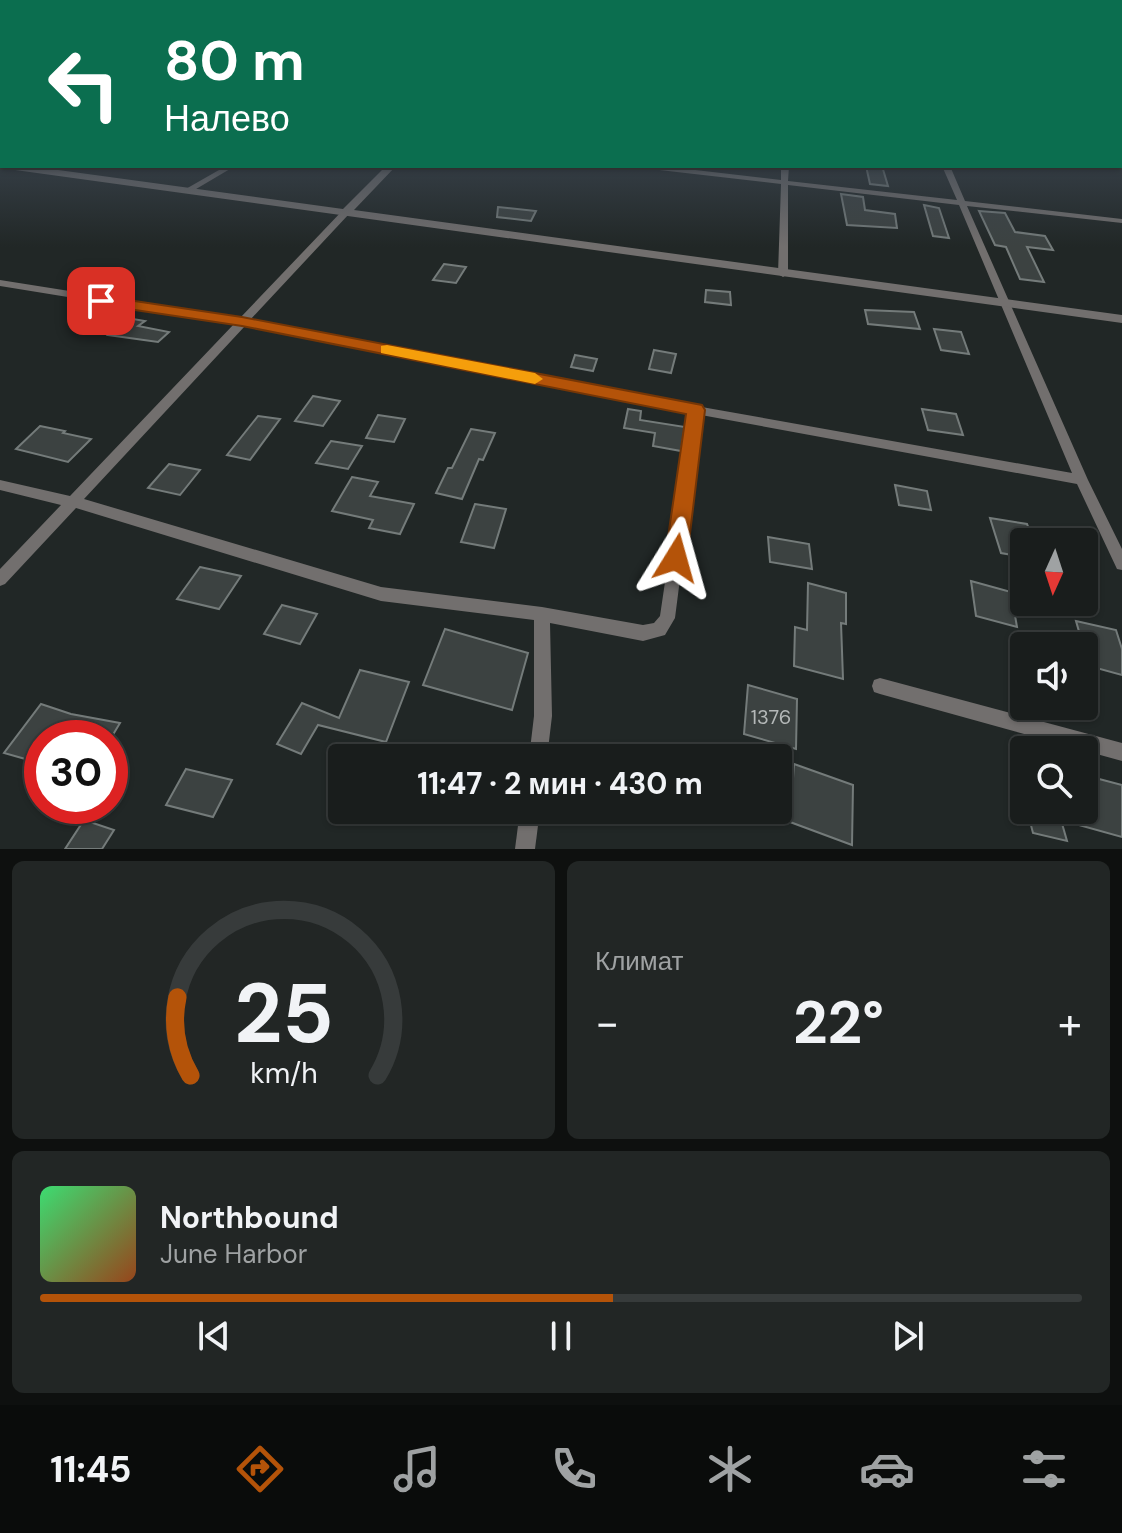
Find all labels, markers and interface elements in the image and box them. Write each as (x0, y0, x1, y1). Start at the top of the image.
text: 80 m (164, 24, 305, 97)
icon: left (32, 32, 136, 136)
text: Налево (164, 95, 290, 142)
pin (67, 267, 135, 335)
icon: arrive (79, 279, 123, 323)
position arrow (634, 516, 718, 600)
north arrow (1010, 528, 1098, 616)
map controls (1010, 528, 1098, 824)
button: sound (1010, 632, 1098, 720)
house number: 1376 (751, 704, 791, 730)
speed limit sign: 30 (24, 720, 128, 824)
button: search (1010, 736, 1098, 824)
text: 11:47 · 2 мин · 430 m (417, 764, 703, 803)
text: Климат (595, 944, 684, 978)
text: 25 (234, 959, 333, 1068)
text: 22° (793, 983, 884, 1062)
text: − (595, 994, 619, 1052)
text: + (1058, 994, 1082, 1052)
text: km/h (250, 1055, 317, 1092)
text: Northbound (160, 1198, 339, 1237)
text: June Harbor (160, 1237, 307, 1271)
icon: previous (192, 1314, 236, 1358)
icon: pause (539, 1314, 583, 1358)
icon: next (886, 1314, 930, 1358)
icon: directions (232, 1441, 288, 1497)
icon: music (389, 1441, 445, 1497)
icon: phone (546, 1441, 602, 1497)
icon: climate (702, 1441, 758, 1497)
icon: car (859, 1441, 915, 1497)
icon: filters (1016, 1441, 1072, 1497)
text: 11:45 (50, 1446, 132, 1493)

